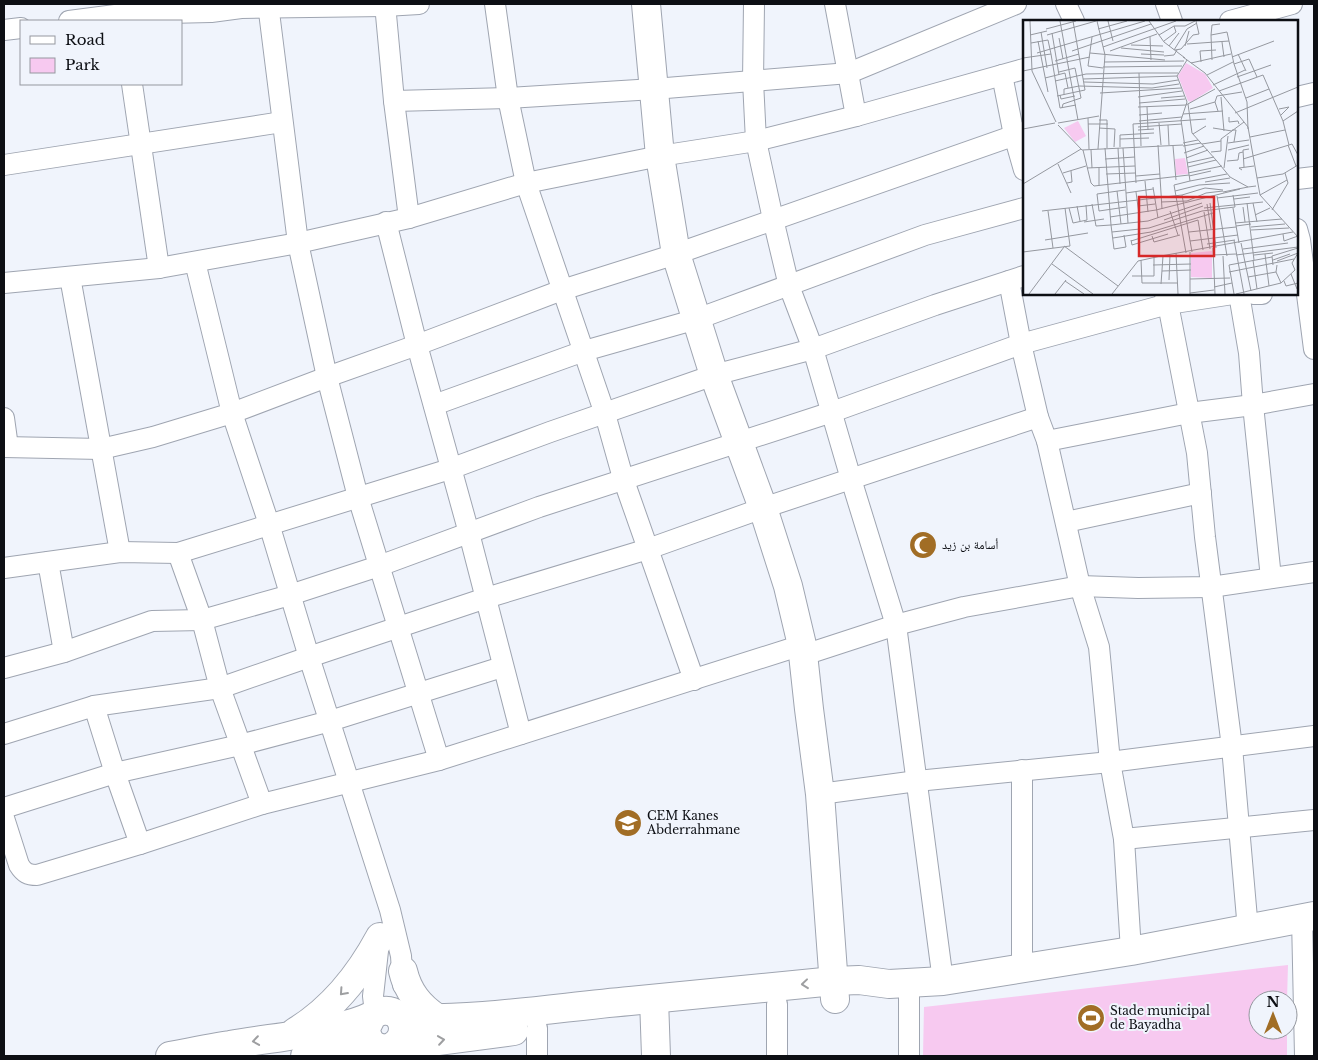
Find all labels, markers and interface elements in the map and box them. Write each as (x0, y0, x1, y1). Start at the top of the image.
legend (20, 20, 182, 85)
inset map (1023, 20, 1298, 295)
text: Road (65, 30, 105, 49)
text: Park (65, 55, 101, 74)
mosque icon: أسامة بن زيد (908, 530, 938, 560)
place label: أسامة بن زيد (942, 537, 998, 552)
school or university icon: CEM Kanes Abderrahmane (613, 808, 643, 838)
place label: CEM Kanes Abderrahmane (646, 808, 740, 837)
one-way arrow (801, 978, 809, 989)
one-way arrow (340, 987, 349, 996)
north arrow (1248, 990, 1298, 1040)
text: N (1266, 993, 1280, 1011)
sports icon: Stade municipal de Bayadha (1076, 1003, 1106, 1033)
place label: Stade municipal de Bayadha (1110, 1003, 1210, 1032)
one-way arrow (252, 1035, 260, 1046)
one-way arrow (437, 1036, 446, 1046)

